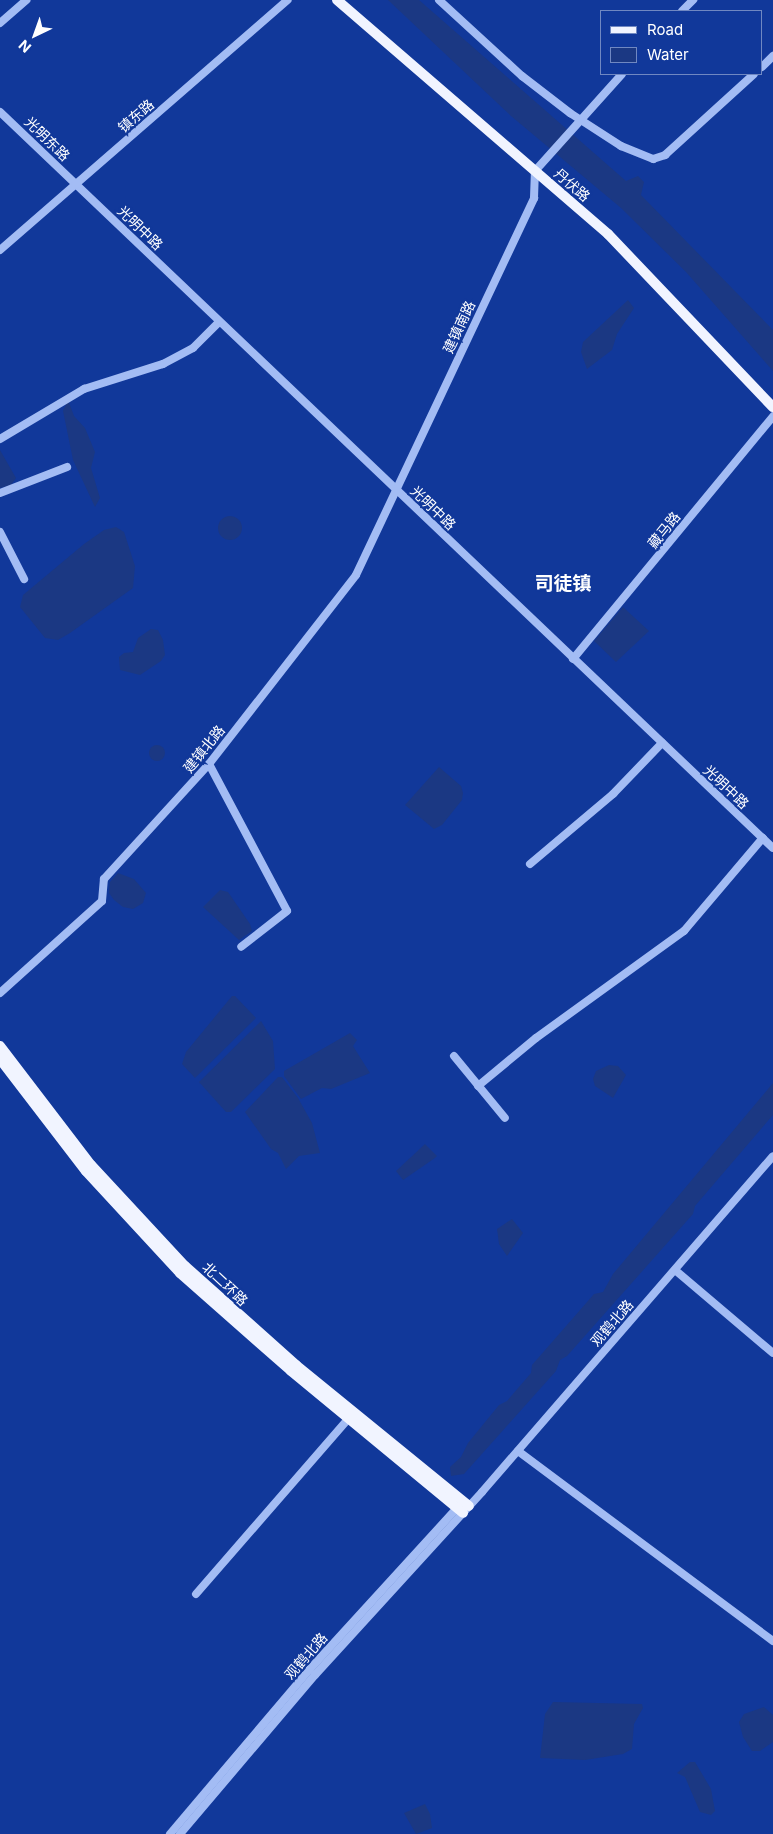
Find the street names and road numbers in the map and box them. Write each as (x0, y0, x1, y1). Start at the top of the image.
street label: 镇东路 (115, 96, 157, 136)
street label: 光明东路 (21, 114, 73, 164)
street label: 丹伏路 (551, 165, 593, 205)
street label: 光明中路 (114, 203, 166, 253)
street label: 建镇南路 (440, 298, 478, 356)
street label: 光明中路 (407, 483, 459, 533)
street label: 藏马路 (644, 508, 684, 552)
street label: 建镇北路 (180, 722, 228, 776)
street label: 光明中路 (700, 762, 752, 812)
street label: 北二环路 (199, 1259, 251, 1309)
street label: 观鹤北路 (587, 1296, 637, 1350)
street label: 观鹤北路 (281, 1629, 331, 1683)

